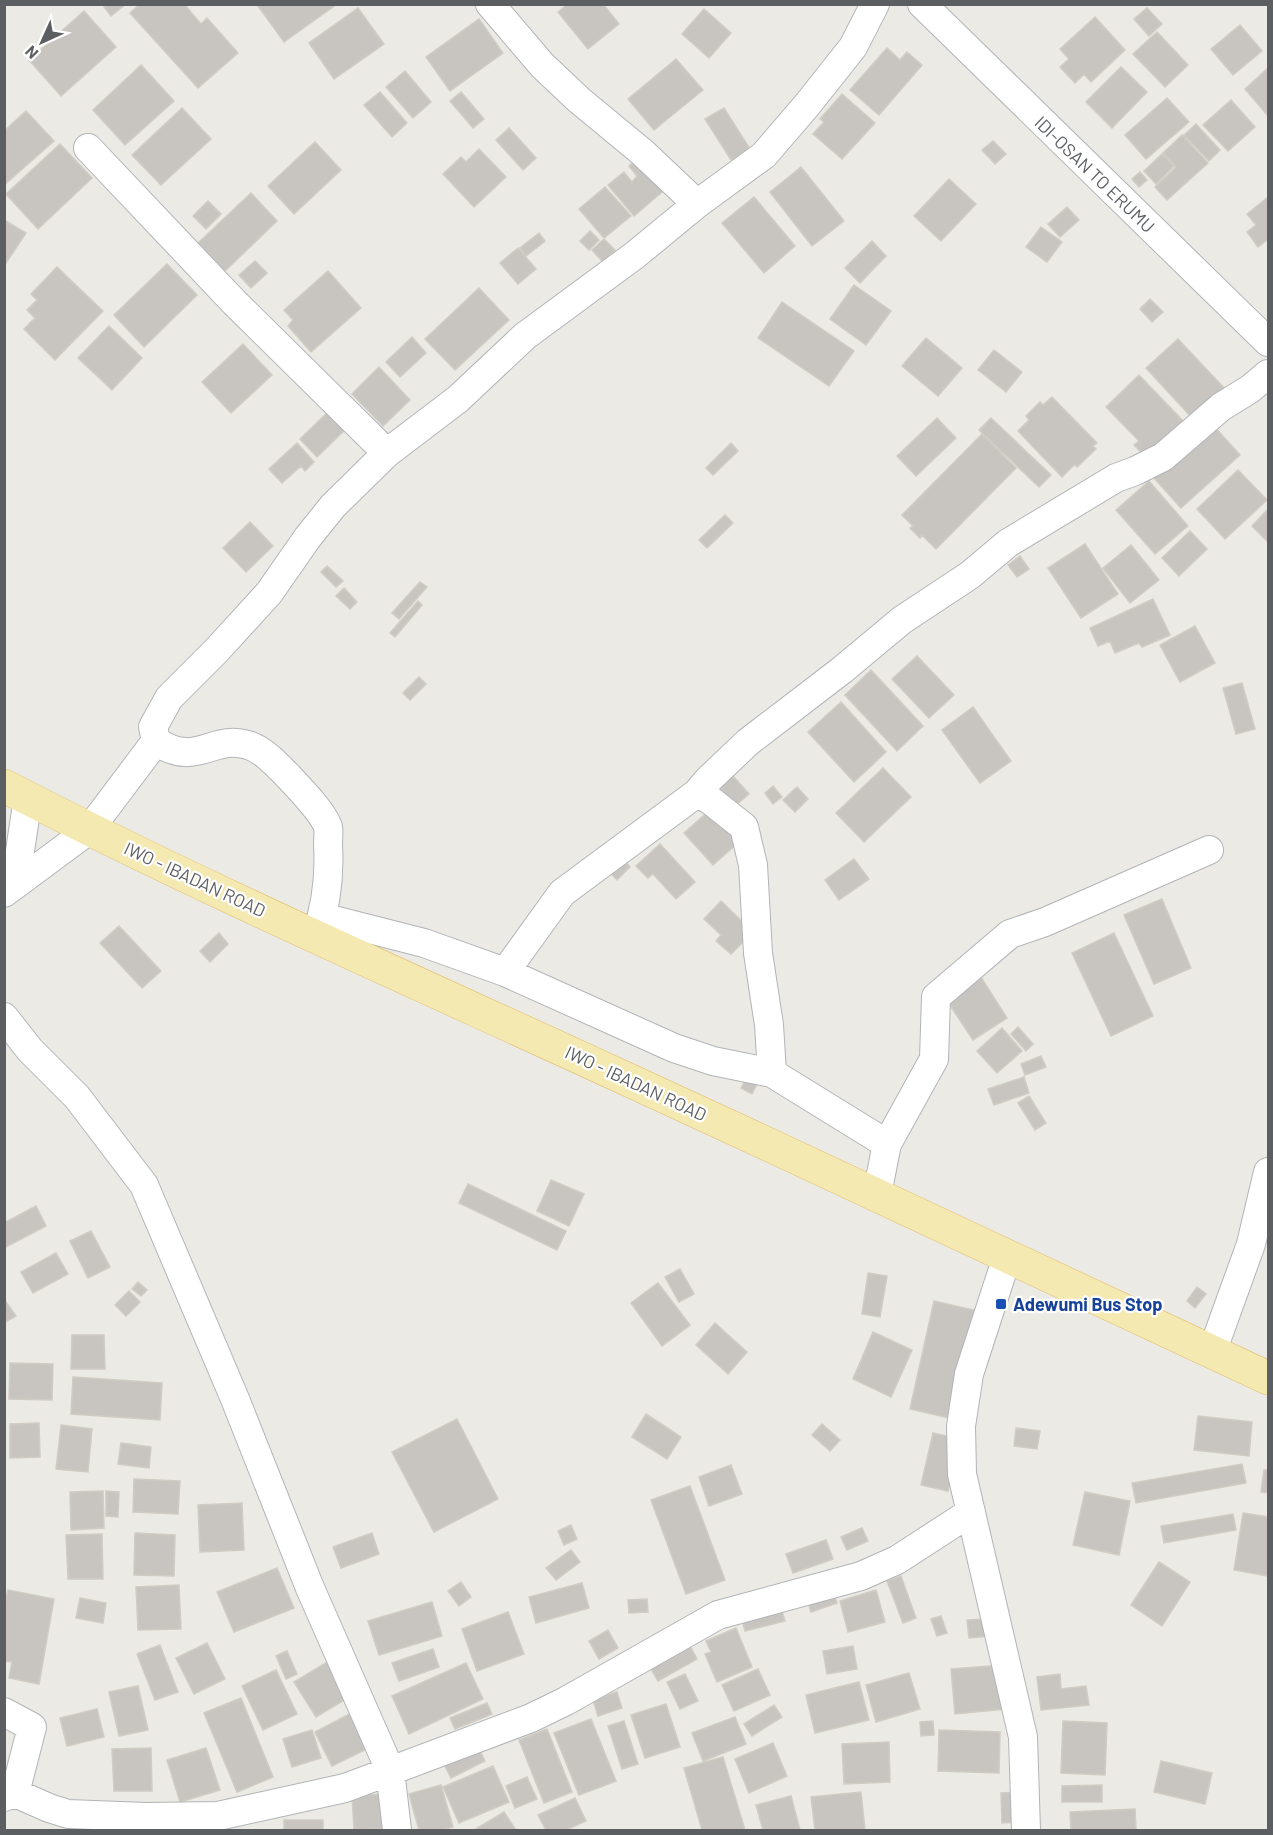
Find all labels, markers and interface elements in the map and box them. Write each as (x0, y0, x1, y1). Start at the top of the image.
north arrow (12, 12, 72, 72)
text: N (21, 42, 42, 63)
street label: IDI-OSAN TO ERUMU (1030, 111, 1160, 237)
street label: IWO - IBADAN ROAD (121, 837, 269, 921)
street label: IWO - IBADAN ROAD (562, 1041, 710, 1125)
place label: Adewumi Bus Stop (1013, 1293, 1163, 1315)
marker: Adewumi Bus Stop (994, 1297, 1008, 1311)

